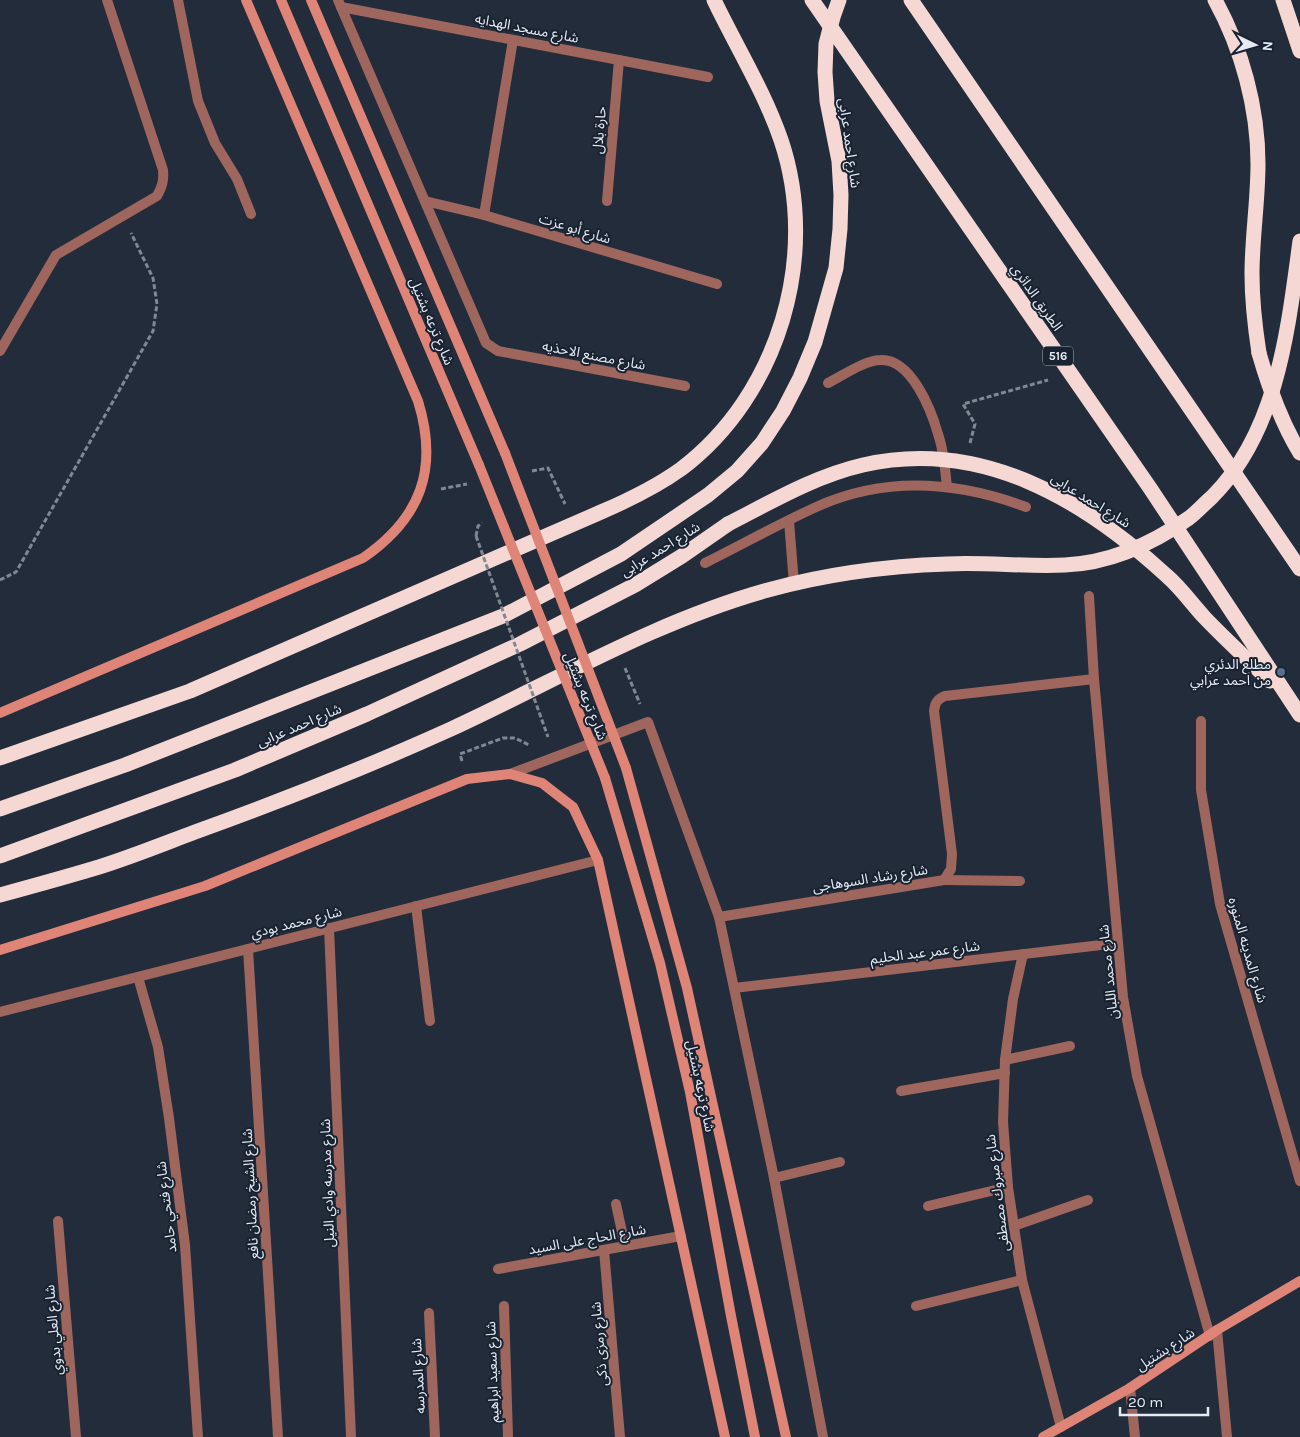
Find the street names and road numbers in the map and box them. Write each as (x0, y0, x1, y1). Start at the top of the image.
street label: شارع مسجد الهدايه (473, 10, 580, 49)
street label: شارع احمد عرابى (833, 97, 864, 189)
street label: حارة بلال (589, 106, 610, 155)
street label: شارع أبو عزت (536, 209, 613, 249)
street label: الطريق الدائري (1005, 260, 1066, 336)
street label: شارع ترعه بشتيل (404, 275, 458, 368)
street label: شارع مصنع الاحذيه (540, 337, 647, 376)
road number: 516 (1043, 346, 1073, 366)
street label: شارع احمد عرابى (1047, 469, 1134, 533)
street label: شارع احمد عرابى (617, 518, 704, 582)
street label: شارع ترعه بشتيل (558, 650, 611, 743)
street label: شارع احمد عرابى (254, 700, 345, 753)
street label: شارع رشاد السوهاجى (811, 861, 929, 898)
street label: شارع المدينه المنوره (1222, 895, 1271, 1005)
street label: شارع محمد بودي (249, 903, 344, 944)
street label: شارع محمد اللبان (1095, 923, 1124, 1020)
street label: شارع عمر عبد الحليم (869, 937, 981, 970)
street label: شارع ترعه بشتيل (681, 1039, 719, 1134)
street label: شارع مدرسه وادي النيل (317, 1118, 340, 1248)
street label: شارع الشيخ رمضان نافع (239, 1128, 264, 1260)
street label: شارع مبروك مصطفى (982, 1133, 1015, 1253)
street label: شارع فتحي حامد (152, 1160, 183, 1254)
street label: شارع الحاج على السيد (527, 1221, 648, 1260)
street label: شارع العلي بدوي (41, 1284, 68, 1376)
street label: شارع رمزى ذكى (587, 1301, 614, 1387)
street label: شارع سعيد ابراهيم (482, 1321, 505, 1423)
street label: شارع بشتيل (1133, 1324, 1199, 1376)
street label: شارع المدرسه (408, 1338, 431, 1414)

